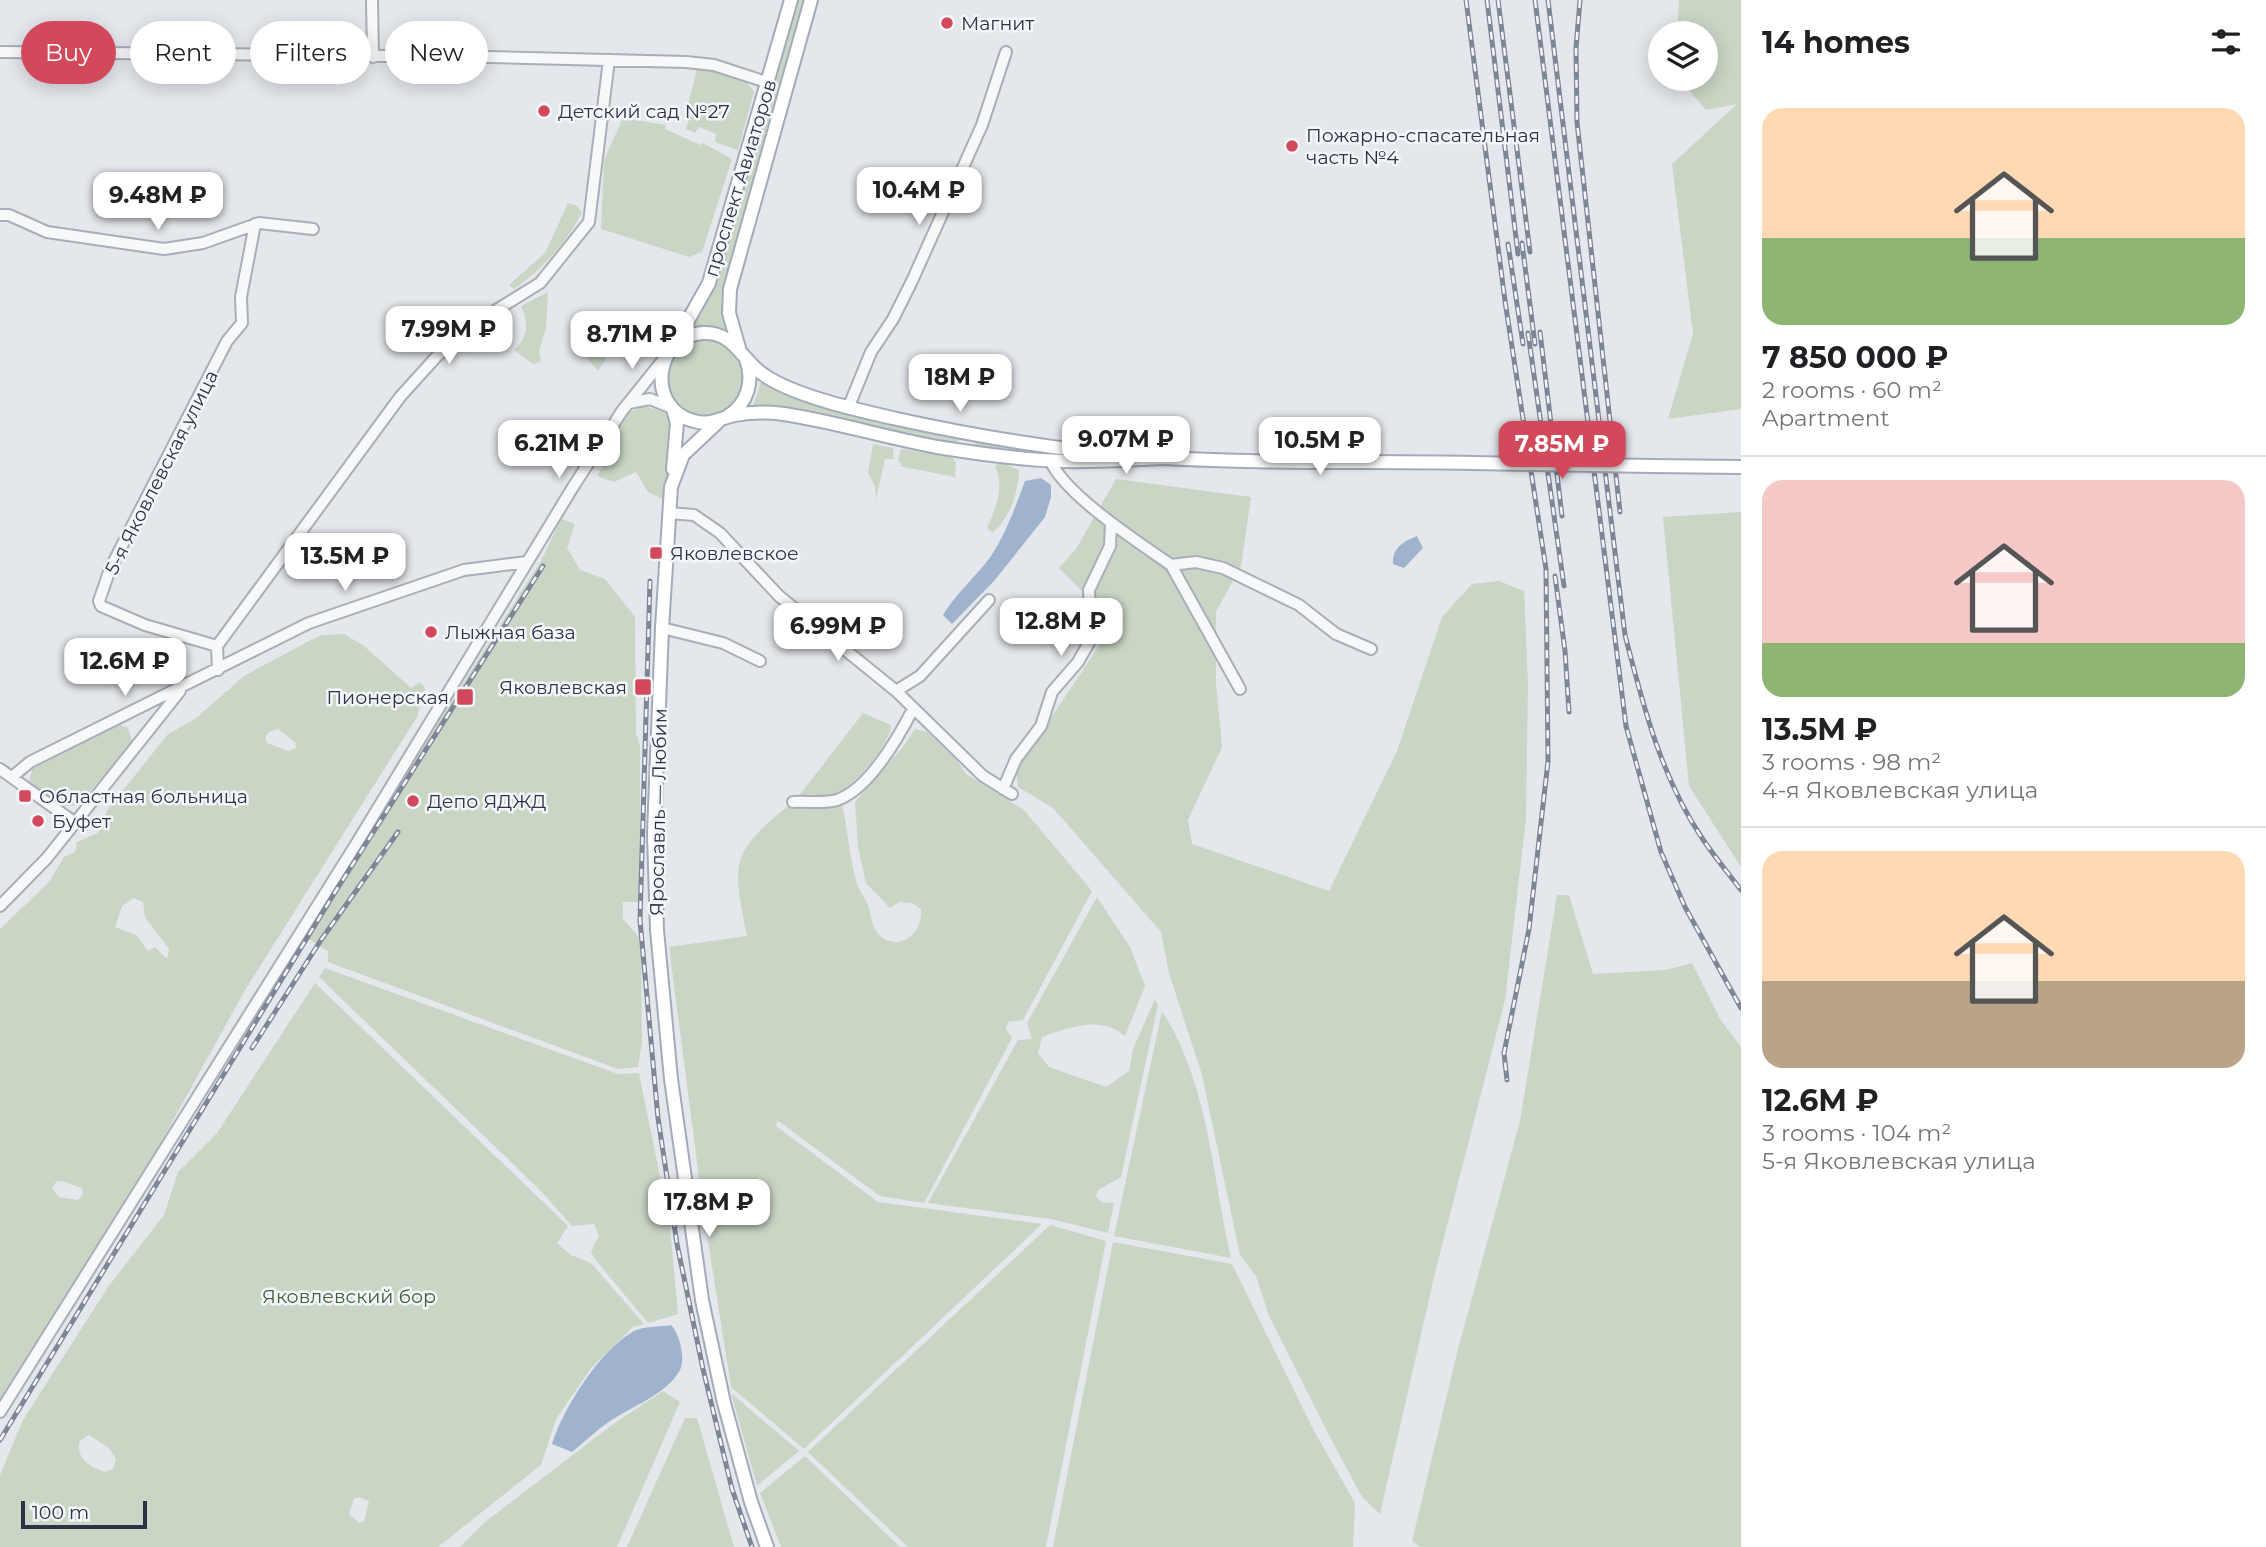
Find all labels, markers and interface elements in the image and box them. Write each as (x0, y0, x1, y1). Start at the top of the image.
place label: Магнит (961, 12, 1034, 35)
marker: Магнит (939, 15, 955, 31)
chip: Buy (21, 21, 116, 84)
chip: Rent (130, 21, 236, 84)
chip: Filters (250, 21, 371, 84)
chip: New (385, 21, 488, 84)
map controls (1648, 21, 1718, 91)
button: layers (1648, 21, 1718, 91)
icon: filters (2207, 23, 2245, 61)
text: 14 homes (1762, 24, 1910, 61)
street label: проспект Авиаторов (699, 77, 781, 280)
place label: Детский сад №27 (558, 100, 730, 123)
marker: Детский сад №27 (536, 103, 552, 119)
place label: Пожарно-спасательная часть №4 (1306, 124, 1540, 169)
marker: Пожарно-спасательная часть №4 (1284, 138, 1300, 154)
icon: home (1941, 153, 2067, 279)
pin: 10.4M ₽ (854, 168, 984, 227)
pin: 9.48M ₽ (93, 173, 223, 232)
text: 10.4M ₽ (873, 176, 965, 204)
text: 9.48M ₽ (109, 181, 207, 209)
pin: 7.99M ₽ (384, 306, 514, 366)
pin: 8.71M ₽ (567, 312, 697, 371)
text: 7.99M ₽ (402, 315, 496, 343)
text: 8.71M ₽ (587, 320, 677, 348)
text: 7 850 000 ₽ (1762, 339, 1948, 376)
pin: 18M ₽ (911, 354, 1009, 414)
text: 18M ₽ (925, 363, 995, 391)
street label: 5-я Яковлевская улица (100, 366, 223, 578)
text: 2 rooms · 60 m² (1762, 376, 1942, 404)
text: Apartment (1762, 404, 1890, 432)
pin: 9.07M ₽ (1061, 416, 1191, 476)
pin: 10.5M ₽ (1255, 418, 1385, 477)
pin: 6.21M ₽ (494, 420, 624, 480)
pin: 7.85M ₽ (1497, 421, 1627, 481)
text: 9.07M ₽ (1078, 425, 1174, 453)
text: 10.5M ₽ (1275, 426, 1365, 454)
text: 6.21M ₽ (514, 429, 604, 457)
text: 7.85M ₽ (1515, 430, 1609, 458)
icon: home (1941, 525, 2067, 651)
pin: 13.5M ₽ (280, 534, 410, 593)
text: 13.5M ₽ (301, 542, 389, 570)
place label: Яковлевское (670, 542, 799, 565)
marker: Яковлевское (648, 545, 664, 561)
pin: 12.8M ₽ (996, 598, 1126, 658)
pin: 6.99M ₽ (773, 604, 903, 663)
text: 12.8M ₽ (1016, 607, 1106, 635)
text: 6.99M ₽ (790, 612, 886, 640)
place label: Лыжная база (445, 621, 576, 644)
marker: Лыжная база (423, 624, 439, 640)
pin: 12.6M ₽ (60, 638, 190, 698)
text: 12.6M ₽ (80, 647, 170, 675)
place label: Яковлевская (499, 676, 627, 699)
marker: Яковлевская (633, 677, 653, 697)
place label: Пионерская (326, 686, 449, 709)
marker: Пионерская (455, 687, 475, 707)
street label: Ярославль — Любим (645, 708, 672, 916)
text: 13.5M ₽ (1762, 711, 1878, 748)
text: 3 rooms · 98 m² (1762, 748, 1941, 776)
text: 4-я Яковлевская улица (1762, 776, 2038, 804)
place label: Областная больница (39, 785, 248, 808)
marker: Областная больница (17, 788, 33, 804)
place label: Депо ЯДЖД (427, 790, 546, 813)
marker: Депо ЯДЖД (405, 793, 421, 809)
place label: Буфет (52, 810, 111, 833)
marker: Буфет (30, 813, 46, 829)
icon: home (1941, 896, 2067, 1022)
text: 12.6M ₽ (1762, 1082, 1879, 1119)
text: 3 rooms · 104 m² (1762, 1119, 1951, 1147)
text: 5-я Яковлевская улица (1762, 1147, 2036, 1175)
pin: 17.8M ₽ (644, 1180, 774, 1239)
text: 17.8M ₽ (664, 1188, 754, 1216)
park label: Яковлевский бор (262, 1285, 436, 1308)
scale bar (21, 1498, 147, 1530)
text: 100 m (32, 1501, 89, 1524)

